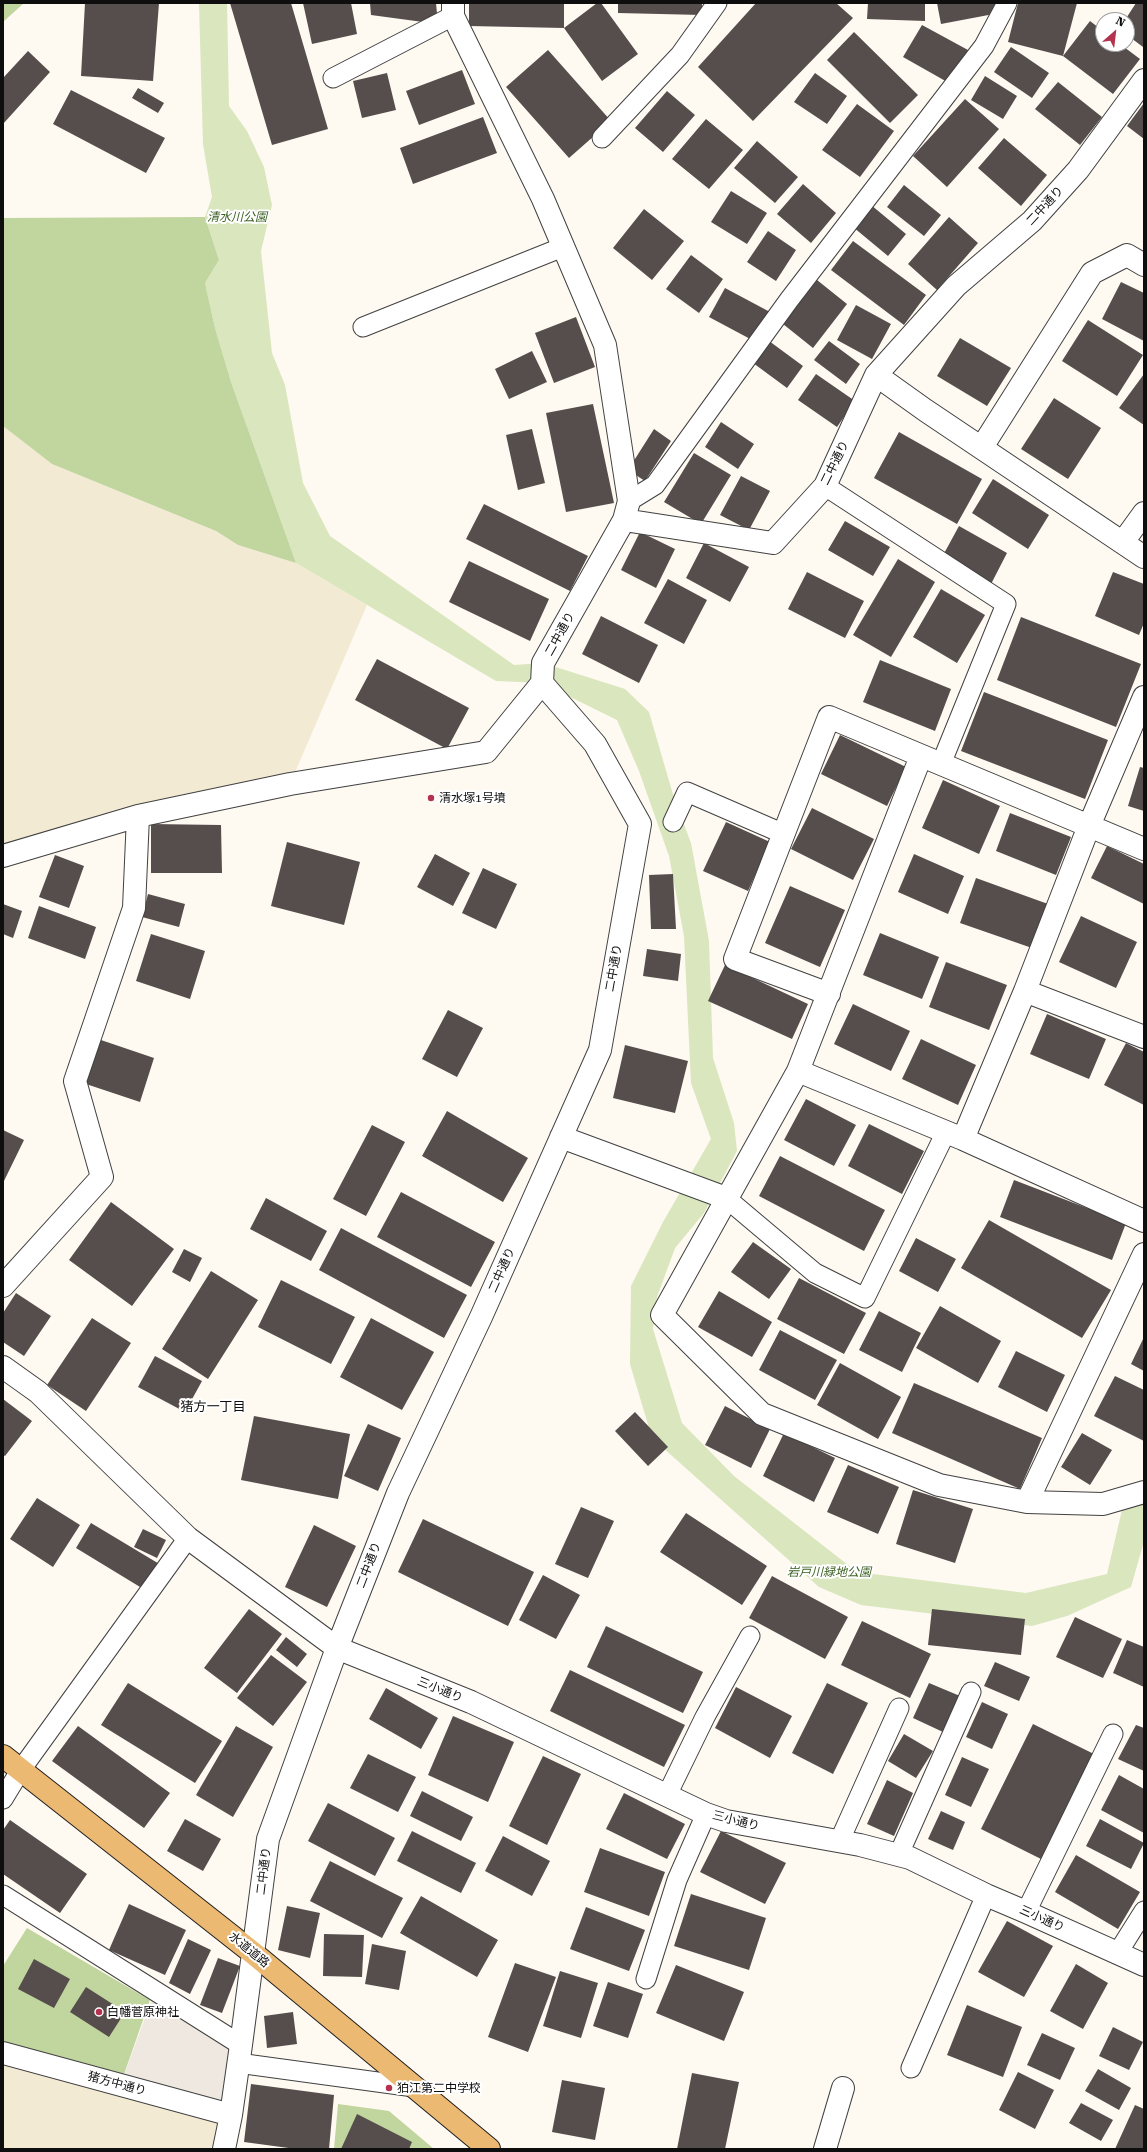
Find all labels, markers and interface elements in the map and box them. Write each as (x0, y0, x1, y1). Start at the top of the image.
north arrow (1095, 12, 1135, 52)
text: N (1114, 14, 1127, 30)
street label: 二中通り (1023, 184, 1067, 228)
park label: 清水川公園 (207, 210, 267, 224)
street label: 二中通り (818, 438, 852, 488)
street label: 二中通り (542, 610, 578, 658)
place label: 清水塚1号墳 (439, 791, 506, 805)
marker: 清水塚1号墳 (426, 793, 436, 803)
street label: 二中通り (603, 943, 625, 993)
street label: 二中通り (486, 1245, 518, 1295)
district label: 猪方一丁目 (181, 1399, 245, 1415)
street label: 二中通り (354, 1540, 384, 1590)
park label: 岩戸川緑地公園 (787, 1565, 871, 1579)
street label: 三小通り (415, 1674, 465, 1706)
street label: 三小通り (711, 1808, 761, 1834)
street label: 二中通り (254, 1846, 274, 1896)
street label: 三小通り (1017, 1903, 1067, 1935)
street label: 水道道路 (226, 1929, 272, 1971)
place label: 白幡菅原神社 (107, 2005, 179, 2019)
marker: 白幡菅原神社 (94, 2007, 104, 2017)
street label: 猪方中通り (86, 2069, 148, 2099)
place label: 狛江第二中学校 (397, 2081, 481, 2095)
marker: 狛江第二中学校 (384, 2083, 394, 2093)

